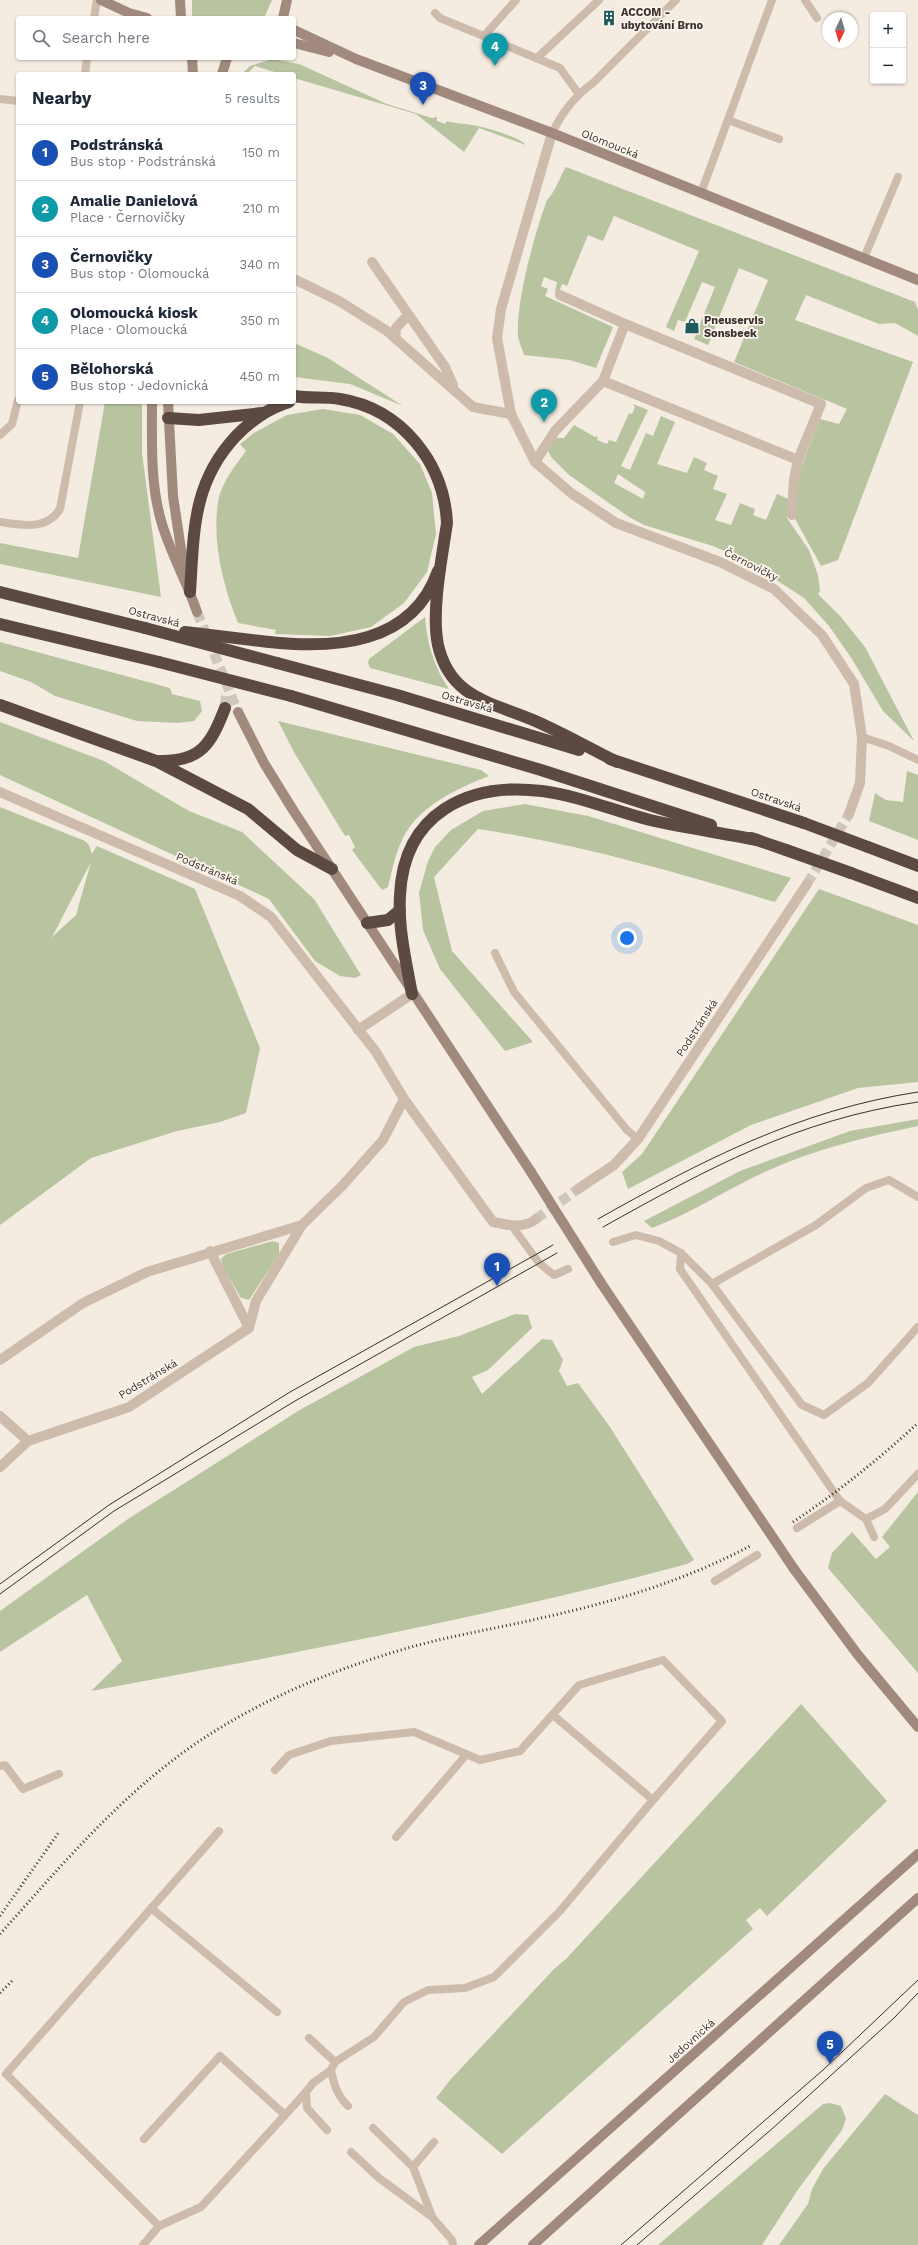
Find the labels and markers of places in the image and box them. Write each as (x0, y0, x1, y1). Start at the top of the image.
place label: ACCOM - ubytování Brno (621, 6, 704, 32)
building icon: ACCOM - ubytování Brno (600, 9, 618, 27)
pin: 4 (482, 33, 508, 66)
pin: 3 (410, 72, 436, 105)
place label: Pneuservis Sonsbeek (704, 314, 764, 340)
shop icon: Pneuservis Sonsbeek (683, 317, 701, 335)
pin: 2 (531, 389, 557, 422)
pin: 1 (484, 1253, 510, 1286)
pin: 5 (817, 2031, 843, 2064)

